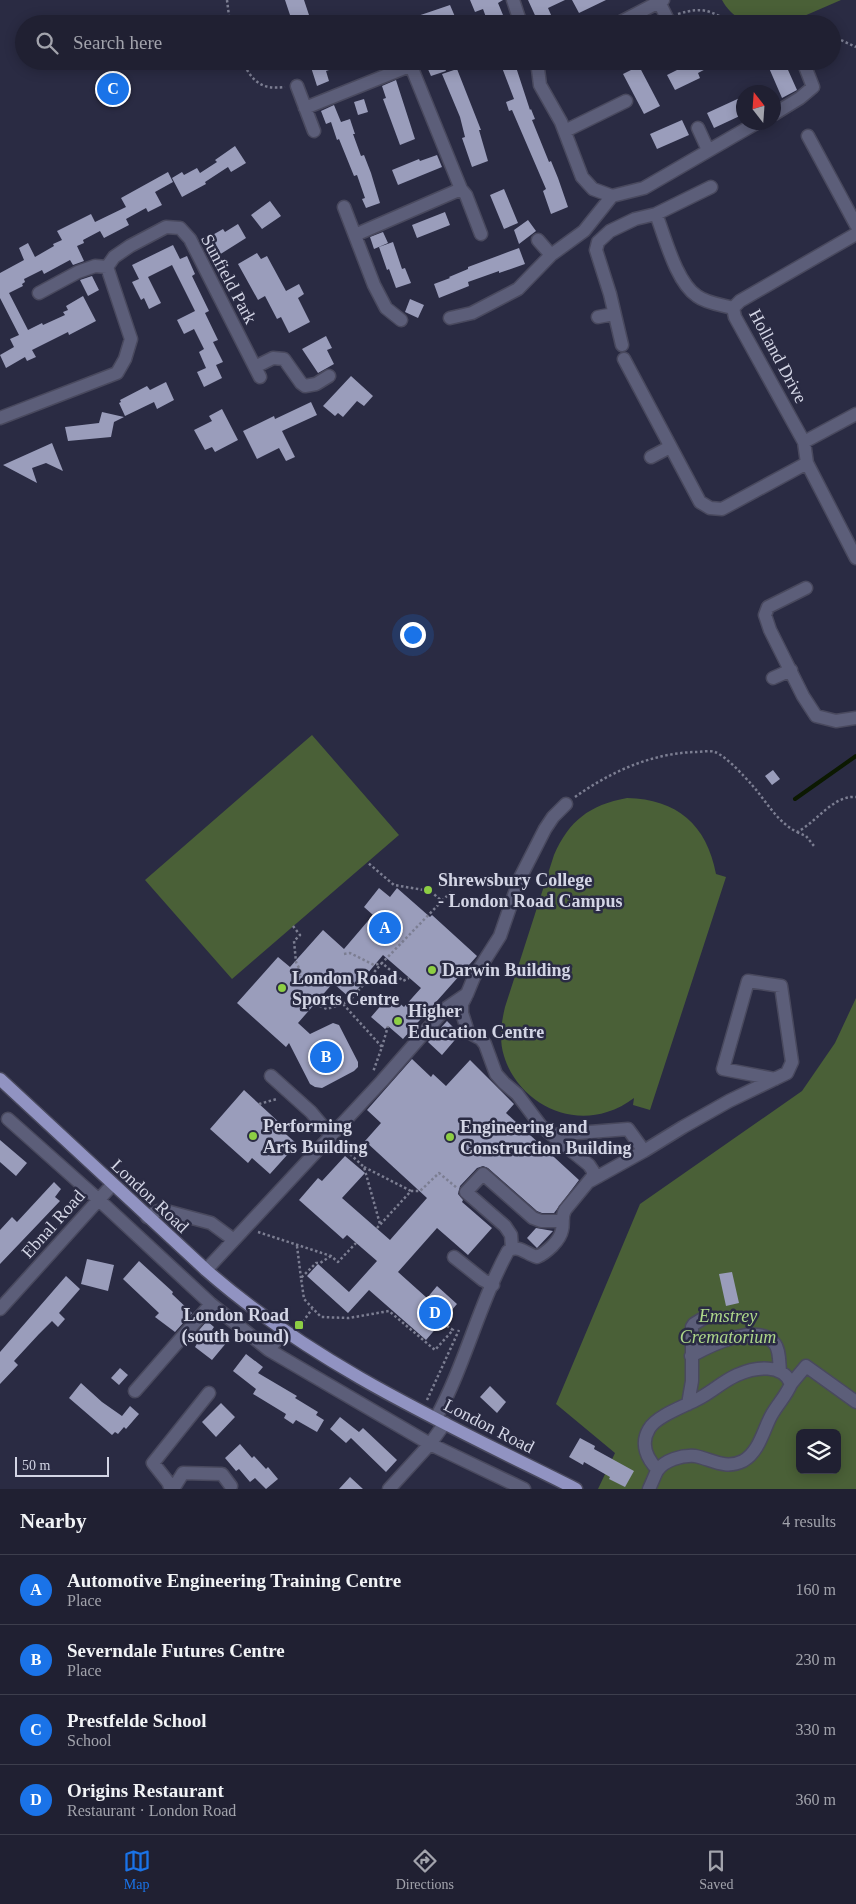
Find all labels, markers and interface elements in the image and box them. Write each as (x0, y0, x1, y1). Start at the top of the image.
search box (15, 15, 841, 70)
icon: search (33, 29, 61, 57)
text: Search here (73, 32, 162, 53)
pin: C (97, 70, 129, 108)
north arrow (736, 85, 781, 130)
street label: Sunfield Park (197, 231, 261, 327)
street label: Holland Drive (745, 306, 811, 406)
your location (400, 622, 426, 648)
place label: Shrewsbury College - London Road Campus (438, 870, 623, 911)
marker: Shrewsbury College - London Road Campus (422, 884, 434, 896)
pin: A (369, 909, 401, 947)
place label: Darwin Building (442, 960, 571, 980)
marker: Darwin Building (426, 964, 438, 976)
place label: London Road Sports Centre (292, 968, 399, 1009)
marker: London Road Sports Centre (276, 982, 288, 994)
place label: Higher Education Centre (408, 1001, 544, 1042)
marker: Higher Education Centre (392, 1015, 404, 1027)
pin: B (310, 1038, 342, 1076)
place label: Performing Arts Building (263, 1116, 368, 1157)
place label: Engineering and Construction Building (460, 1117, 632, 1158)
marker: Performing Arts Building (247, 1130, 259, 1142)
marker: Engineering and Construction Building (444, 1131, 456, 1143)
street label: London Road (107, 1155, 193, 1237)
street label: Ebnal Road (17, 1186, 89, 1262)
pin: D (419, 1294, 451, 1332)
place label: London Road (south bound) (181, 1305, 289, 1347)
park label: Emstrey Crematorium (680, 1306, 776, 1347)
marker: London Road (south bound) (293, 1319, 305, 1331)
street label: London Road (441, 1395, 537, 1457)
map controls (796, 1429, 841, 1474)
button: layers (796, 1429, 841, 1474)
scale bar (15, 1454, 109, 1477)
text: 50 m (22, 1458, 50, 1473)
text: Nearby (20, 1509, 87, 1533)
text: 4 results (782, 1513, 836, 1530)
text: Automotive Engineering Training Centre (67, 1570, 401, 1591)
text: A (30, 1581, 42, 1598)
text: 160 m (796, 1581, 836, 1598)
text: Place (67, 1592, 102, 1609)
text: Severndale Futures Centre (67, 1640, 285, 1661)
text: B (31, 1651, 41, 1668)
text: 230 m (796, 1651, 836, 1668)
text: Place (67, 1662, 102, 1679)
text: Prestfelde School (67, 1710, 207, 1731)
text: C (30, 1721, 42, 1738)
text: 330 m (796, 1721, 836, 1738)
text: School (67, 1732, 111, 1749)
text: Origins Restaurant (67, 1780, 224, 1801)
text: D (30, 1791, 42, 1808)
text: 360 m (796, 1791, 836, 1808)
text: Restaurant · London Road (67, 1802, 236, 1819)
tab: Map (123, 1847, 151, 1893)
tab: Directions (396, 1847, 454, 1893)
tab: Saved (699, 1847, 733, 1893)

